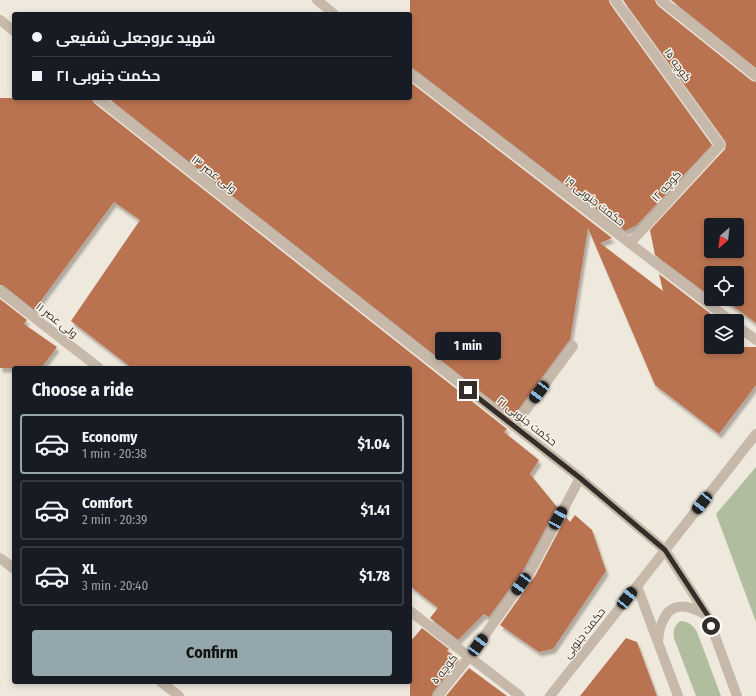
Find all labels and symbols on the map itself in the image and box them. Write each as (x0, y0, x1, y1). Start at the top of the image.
street label: کوچه ۱۵ (661, 46, 694, 84)
street label: ولی عصر ۱۳ (189, 153, 239, 196)
street label: کوچه ۱۲ (649, 168, 684, 205)
street label: حکمت جنوبی ۱۹ (562, 174, 627, 229)
north arrow (704, 218, 744, 258)
street label: ولی عصر ۱۱ (33, 300, 80, 341)
callout: 1 min (435, 332, 501, 360)
car (527, 379, 551, 405)
route end (459, 381, 477, 399)
street label: حکمت جنوبی ۲۱ (494, 394, 559, 449)
car (690, 490, 714, 516)
car (547, 505, 569, 531)
car (509, 571, 533, 597)
car (615, 585, 639, 611)
street label: حکمت جنوبی (561, 605, 608, 661)
route start (702, 617, 720, 635)
car (466, 632, 490, 658)
street label: کوچه ۵ (429, 652, 460, 687)

